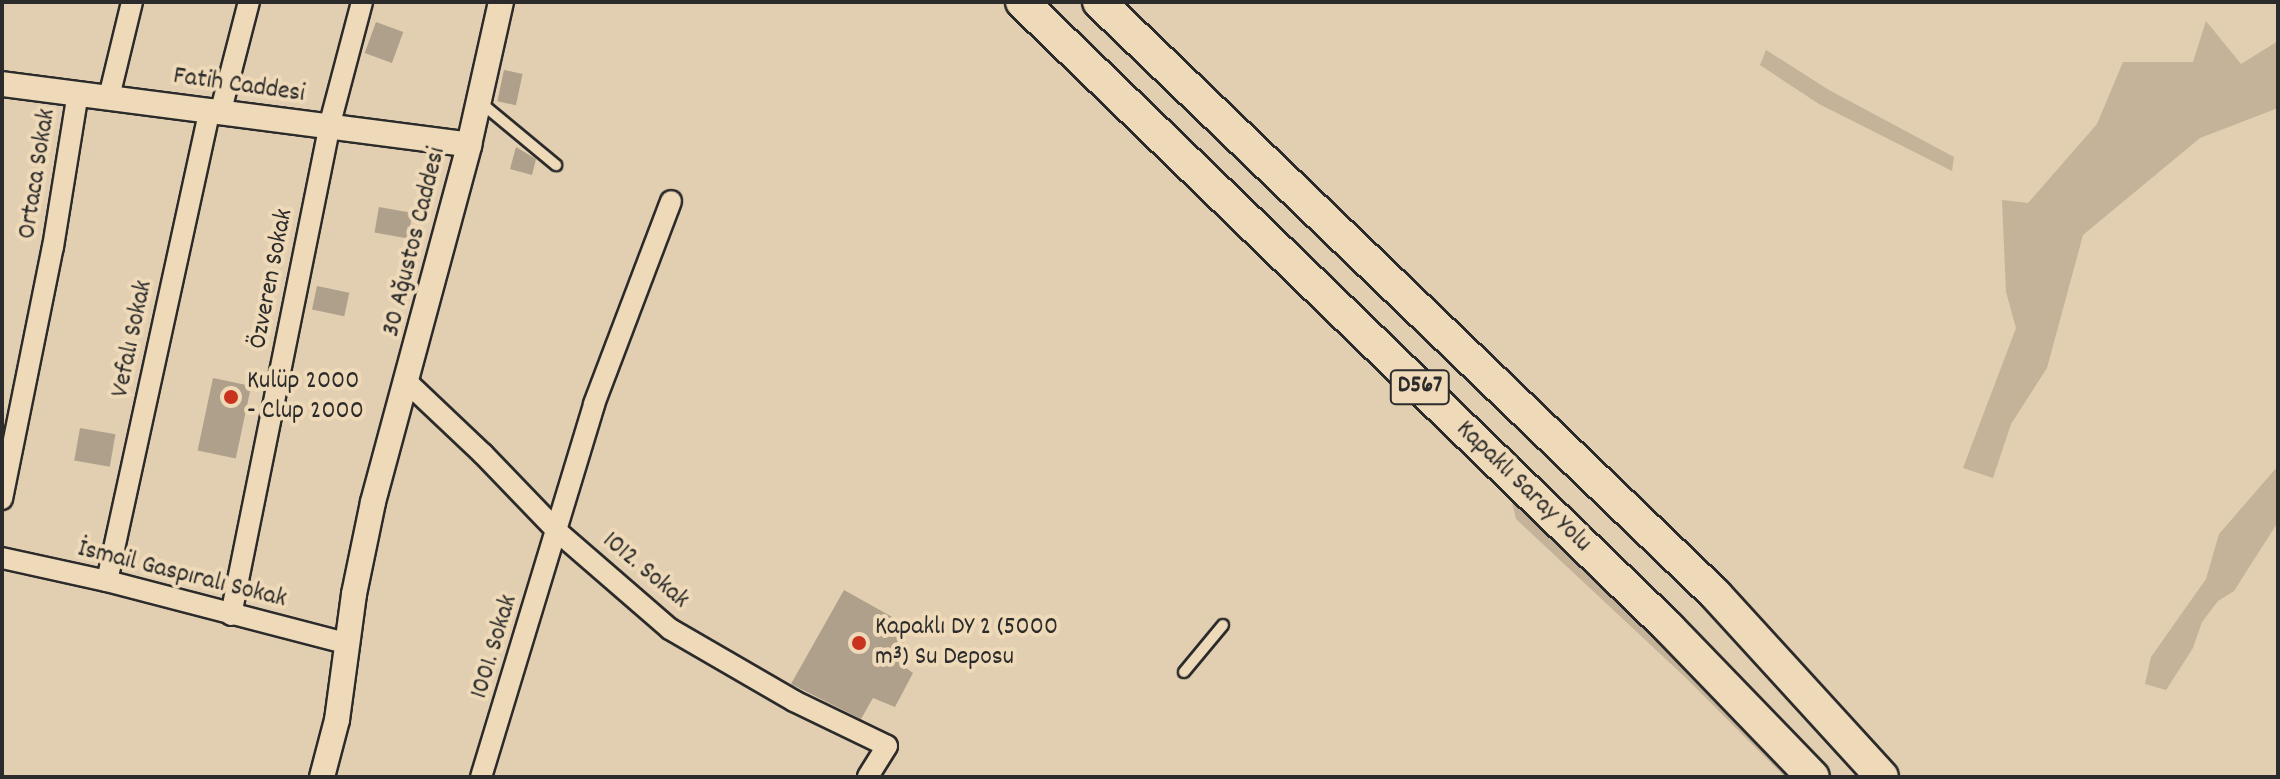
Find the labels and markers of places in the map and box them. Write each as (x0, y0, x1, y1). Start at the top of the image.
place label: Kulüp 2000 - Clup 2000 (247, 366, 364, 428)
marker: Kulüp 2000 - Clup 2000 (222, 388, 240, 406)
place label: Kapaklı DY 2 (5000 m³) Su Deposu (875, 612, 1058, 674)
marker: Kapaklı DY 2 (5000 m³) Su Deposu (850, 634, 868, 652)

